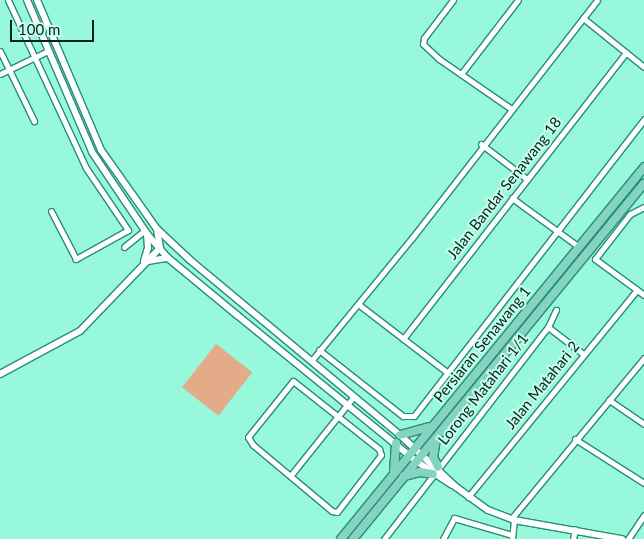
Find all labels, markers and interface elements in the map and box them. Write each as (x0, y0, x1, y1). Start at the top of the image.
scale bar (12, 10, 96, 42)
text: 100 m (18, 20, 60, 38)
street label: Jalan Bandar Senawang 18 (443, 113, 565, 263)
street label: Persiaran Senawang 1 (430, 282, 534, 406)
street label: Lorong Matahari 1/1 (434, 330, 532, 448)
street label: Jalan Matahari 2 (501, 337, 583, 433)

